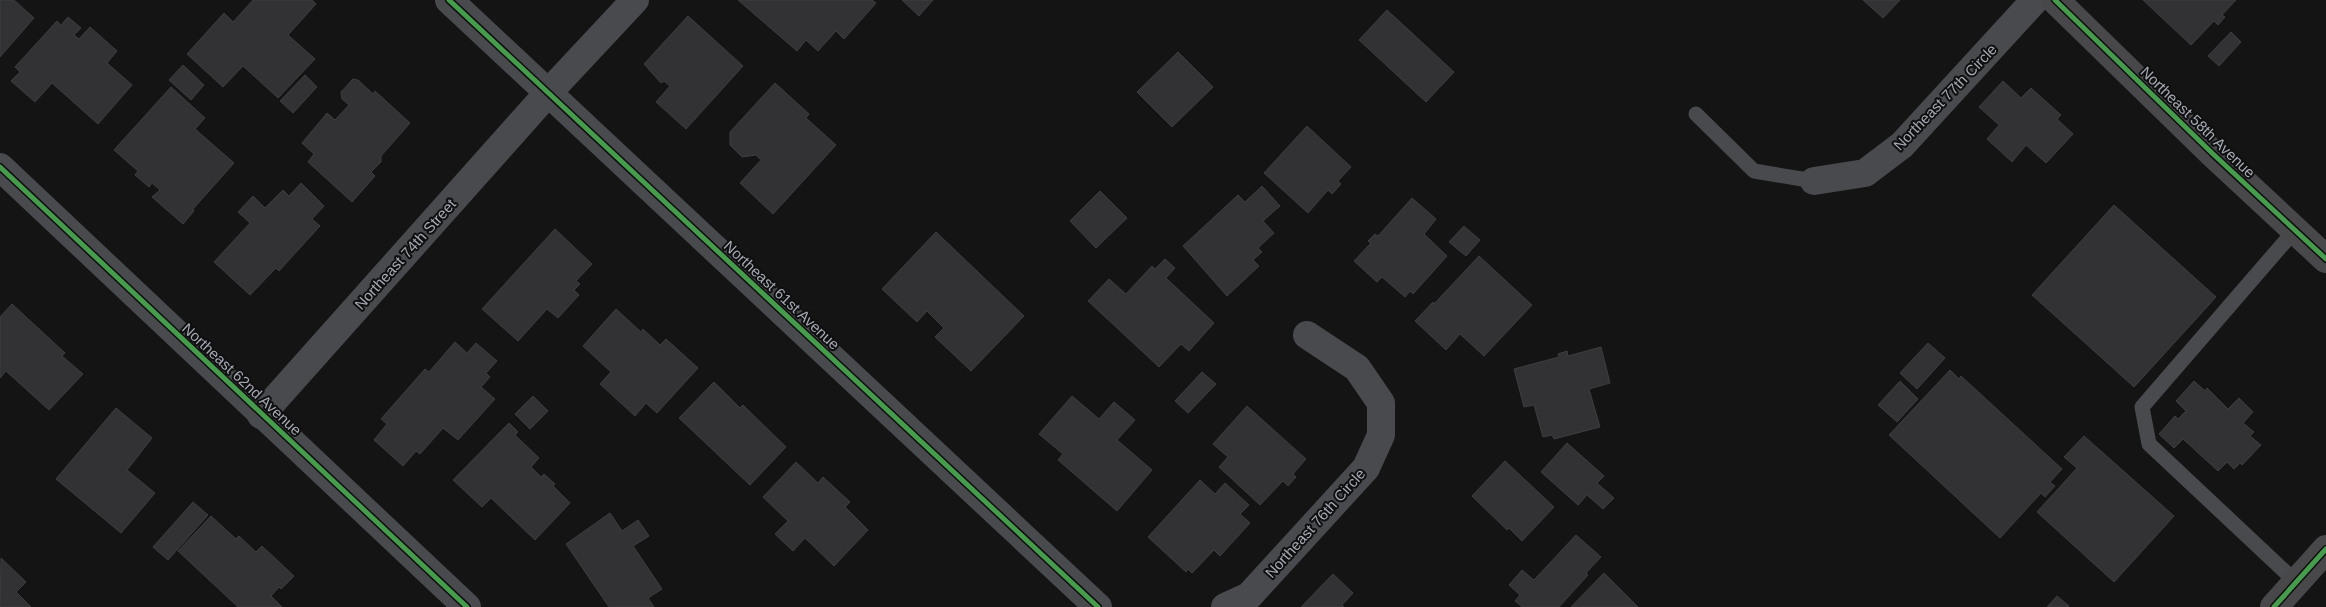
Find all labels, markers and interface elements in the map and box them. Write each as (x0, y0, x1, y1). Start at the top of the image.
street label: Northeast 77th Circle (1890, 40, 2000, 154)
street label: Northeast 58th Avenue (2137, 63, 2259, 181)
street label: Northeast 74th Street (351, 195, 460, 313)
street label: Northeast 61st Avenue (721, 237, 843, 353)
street label: Northeast 62nd Avenue (179, 319, 305, 439)
street label: Northeast 76th Circle (1262, 465, 1368, 581)

